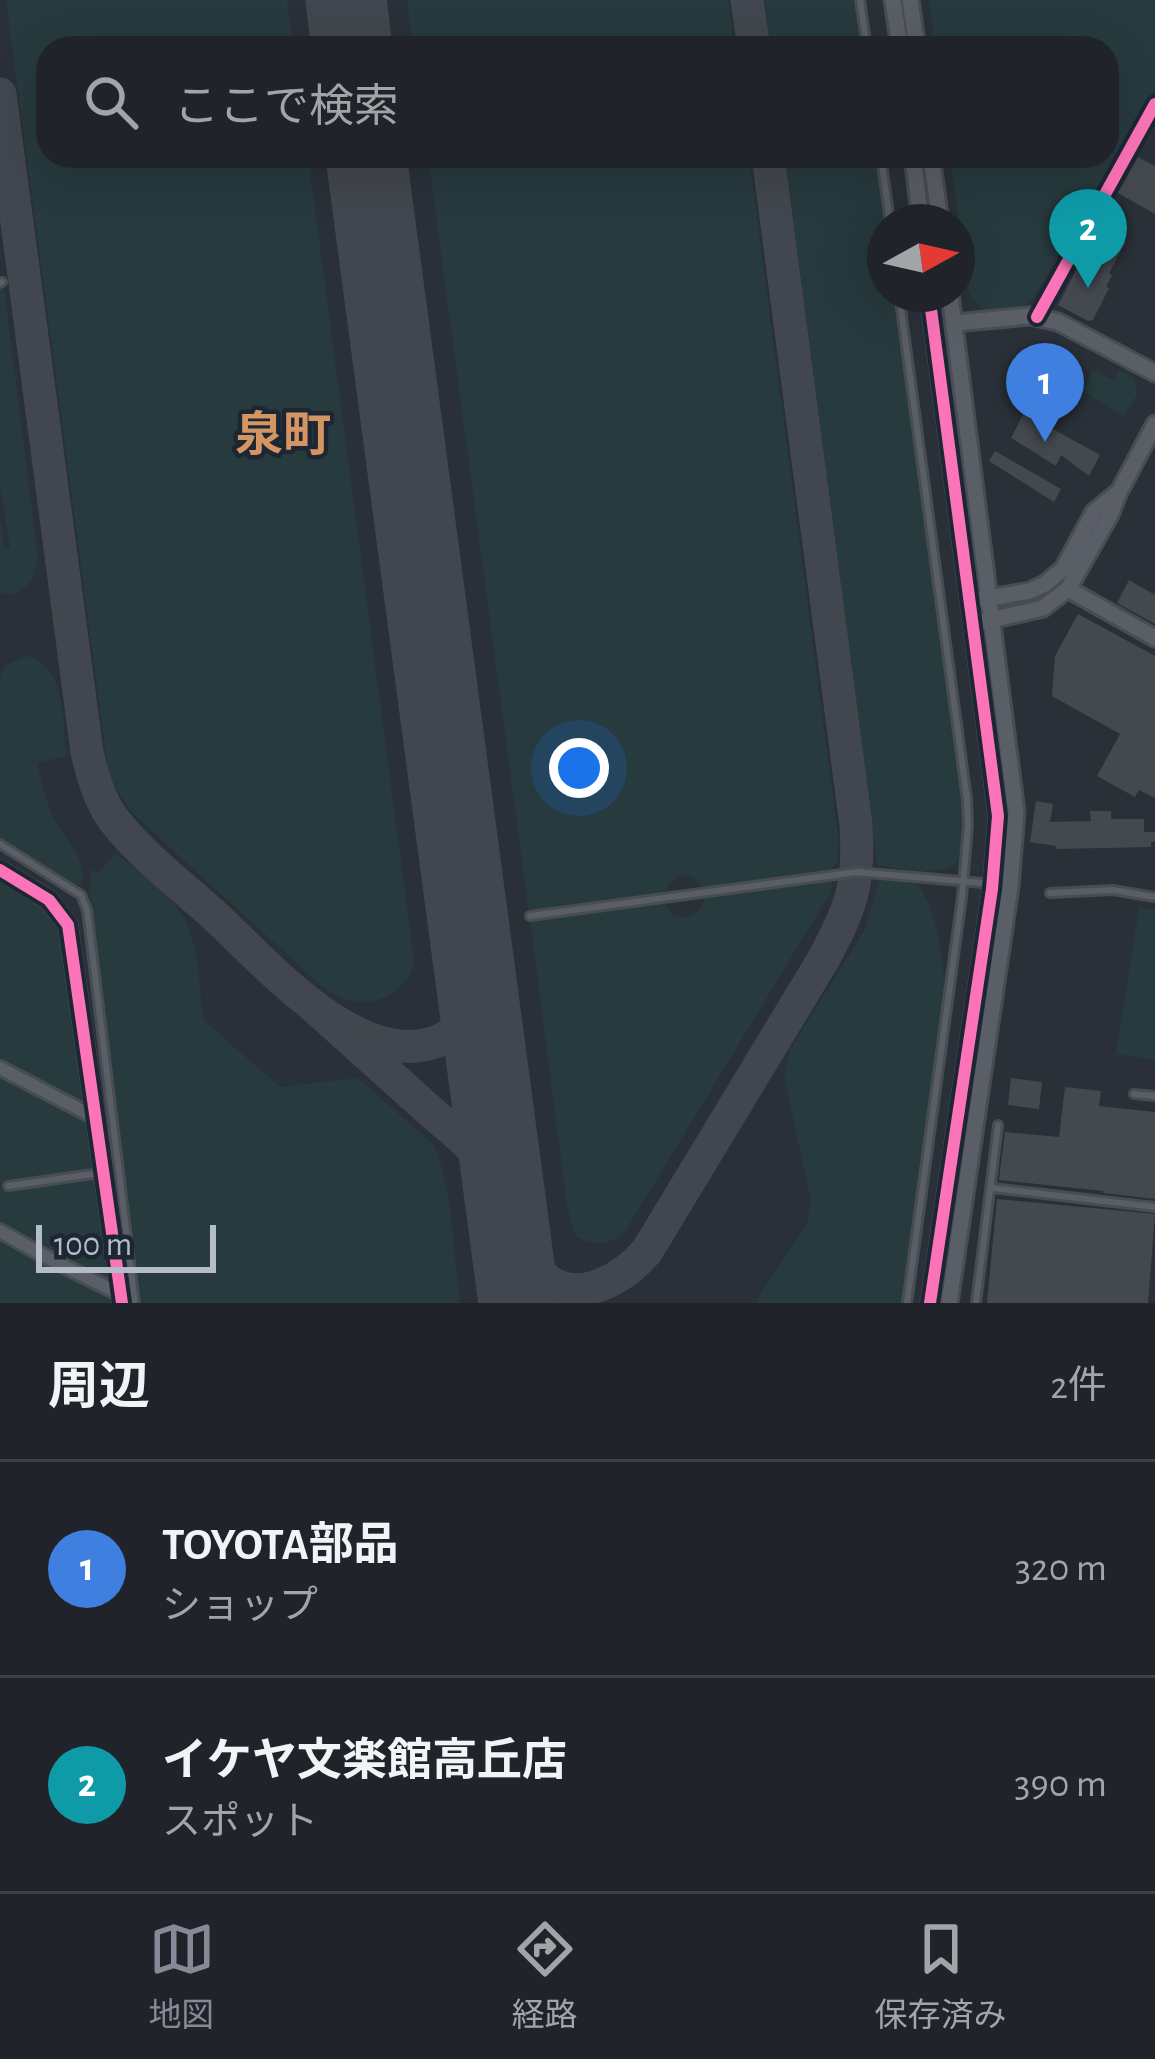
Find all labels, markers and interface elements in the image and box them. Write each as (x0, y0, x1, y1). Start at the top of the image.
search box (36, 36, 1119, 168)
icon: search (78, 69, 144, 135)
text: ここで検索 (174, 85, 399, 130)
pin: 2 (1049, 189, 1127, 288)
north arrow (867, 204, 975, 312)
pin: 1 (1006, 343, 1084, 442)
district label: 泉町 (235, 409, 331, 461)
your location (549, 738, 609, 798)
scale bar (36, 1219, 216, 1272)
text: 100 m (54, 1229, 132, 1262)
text: 周辺 (48, 1362, 150, 1413)
text: 2件 (1050, 1367, 1107, 1406)
text: TOYOTA部品 (162, 1523, 399, 1568)
text: 1 (80, 1549, 94, 1588)
text: 320 m (1015, 1549, 1107, 1588)
text: ショップ (162, 1587, 318, 1626)
text: イケヤ文楽館高丘店 (162, 1739, 567, 1784)
text: 2 (78, 1765, 96, 1804)
text: 390 m (1014, 1765, 1107, 1804)
text: スポット (162, 1803, 318, 1842)
tab: 地図 (149, 1916, 215, 2037)
tab: 経路 (512, 1916, 578, 2037)
tab: 保存済み (875, 1916, 1007, 2037)

